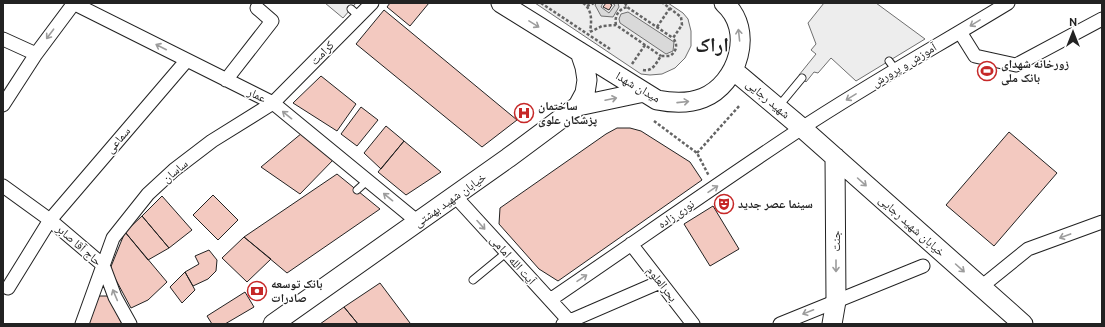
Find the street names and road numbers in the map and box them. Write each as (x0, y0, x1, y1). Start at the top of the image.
street label: کرامت (307, 38, 336, 67)
street label: آموزش و پرورش (869, 40, 940, 90)
street label: میدان شهدا (613, 69, 663, 106)
street label: شهید رجایی (743, 77, 793, 122)
street label: عمار (245, 84, 268, 104)
street label: سماعی (103, 124, 133, 156)
street label: ساسان (159, 156, 191, 186)
street label: خیابان شهید بهشتی (411, 170, 489, 230)
street label: خیابان شهید رجایی (876, 193, 948, 260)
street label: نوری زاده (655, 197, 697, 231)
street label: حاج آقا صابر (53, 221, 105, 269)
street label: جنت (829, 230, 843, 251)
street label: آیت الله امامی (487, 233, 539, 288)
street label: بحرالعلوم (643, 264, 680, 305)

